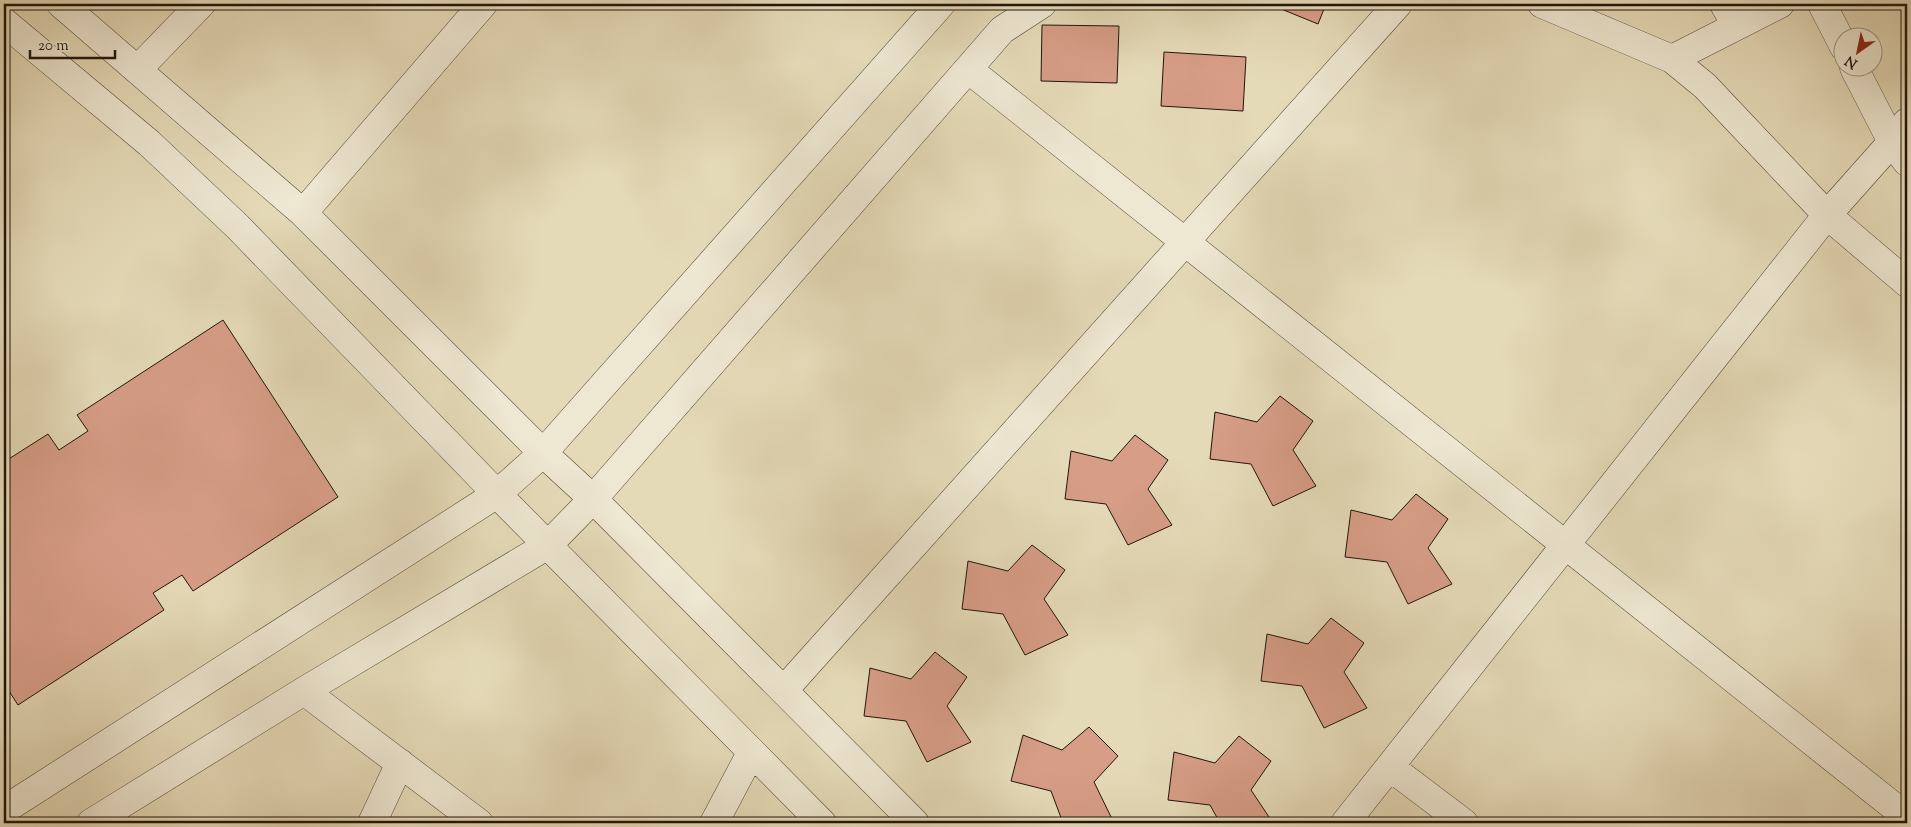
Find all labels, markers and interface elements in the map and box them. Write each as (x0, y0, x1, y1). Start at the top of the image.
scale bar (30, 28, 115, 60)
north arrow (1834, 28, 1884, 78)
text: 20 m (38, 36, 69, 57)
text: N (1842, 50, 1862, 73)

